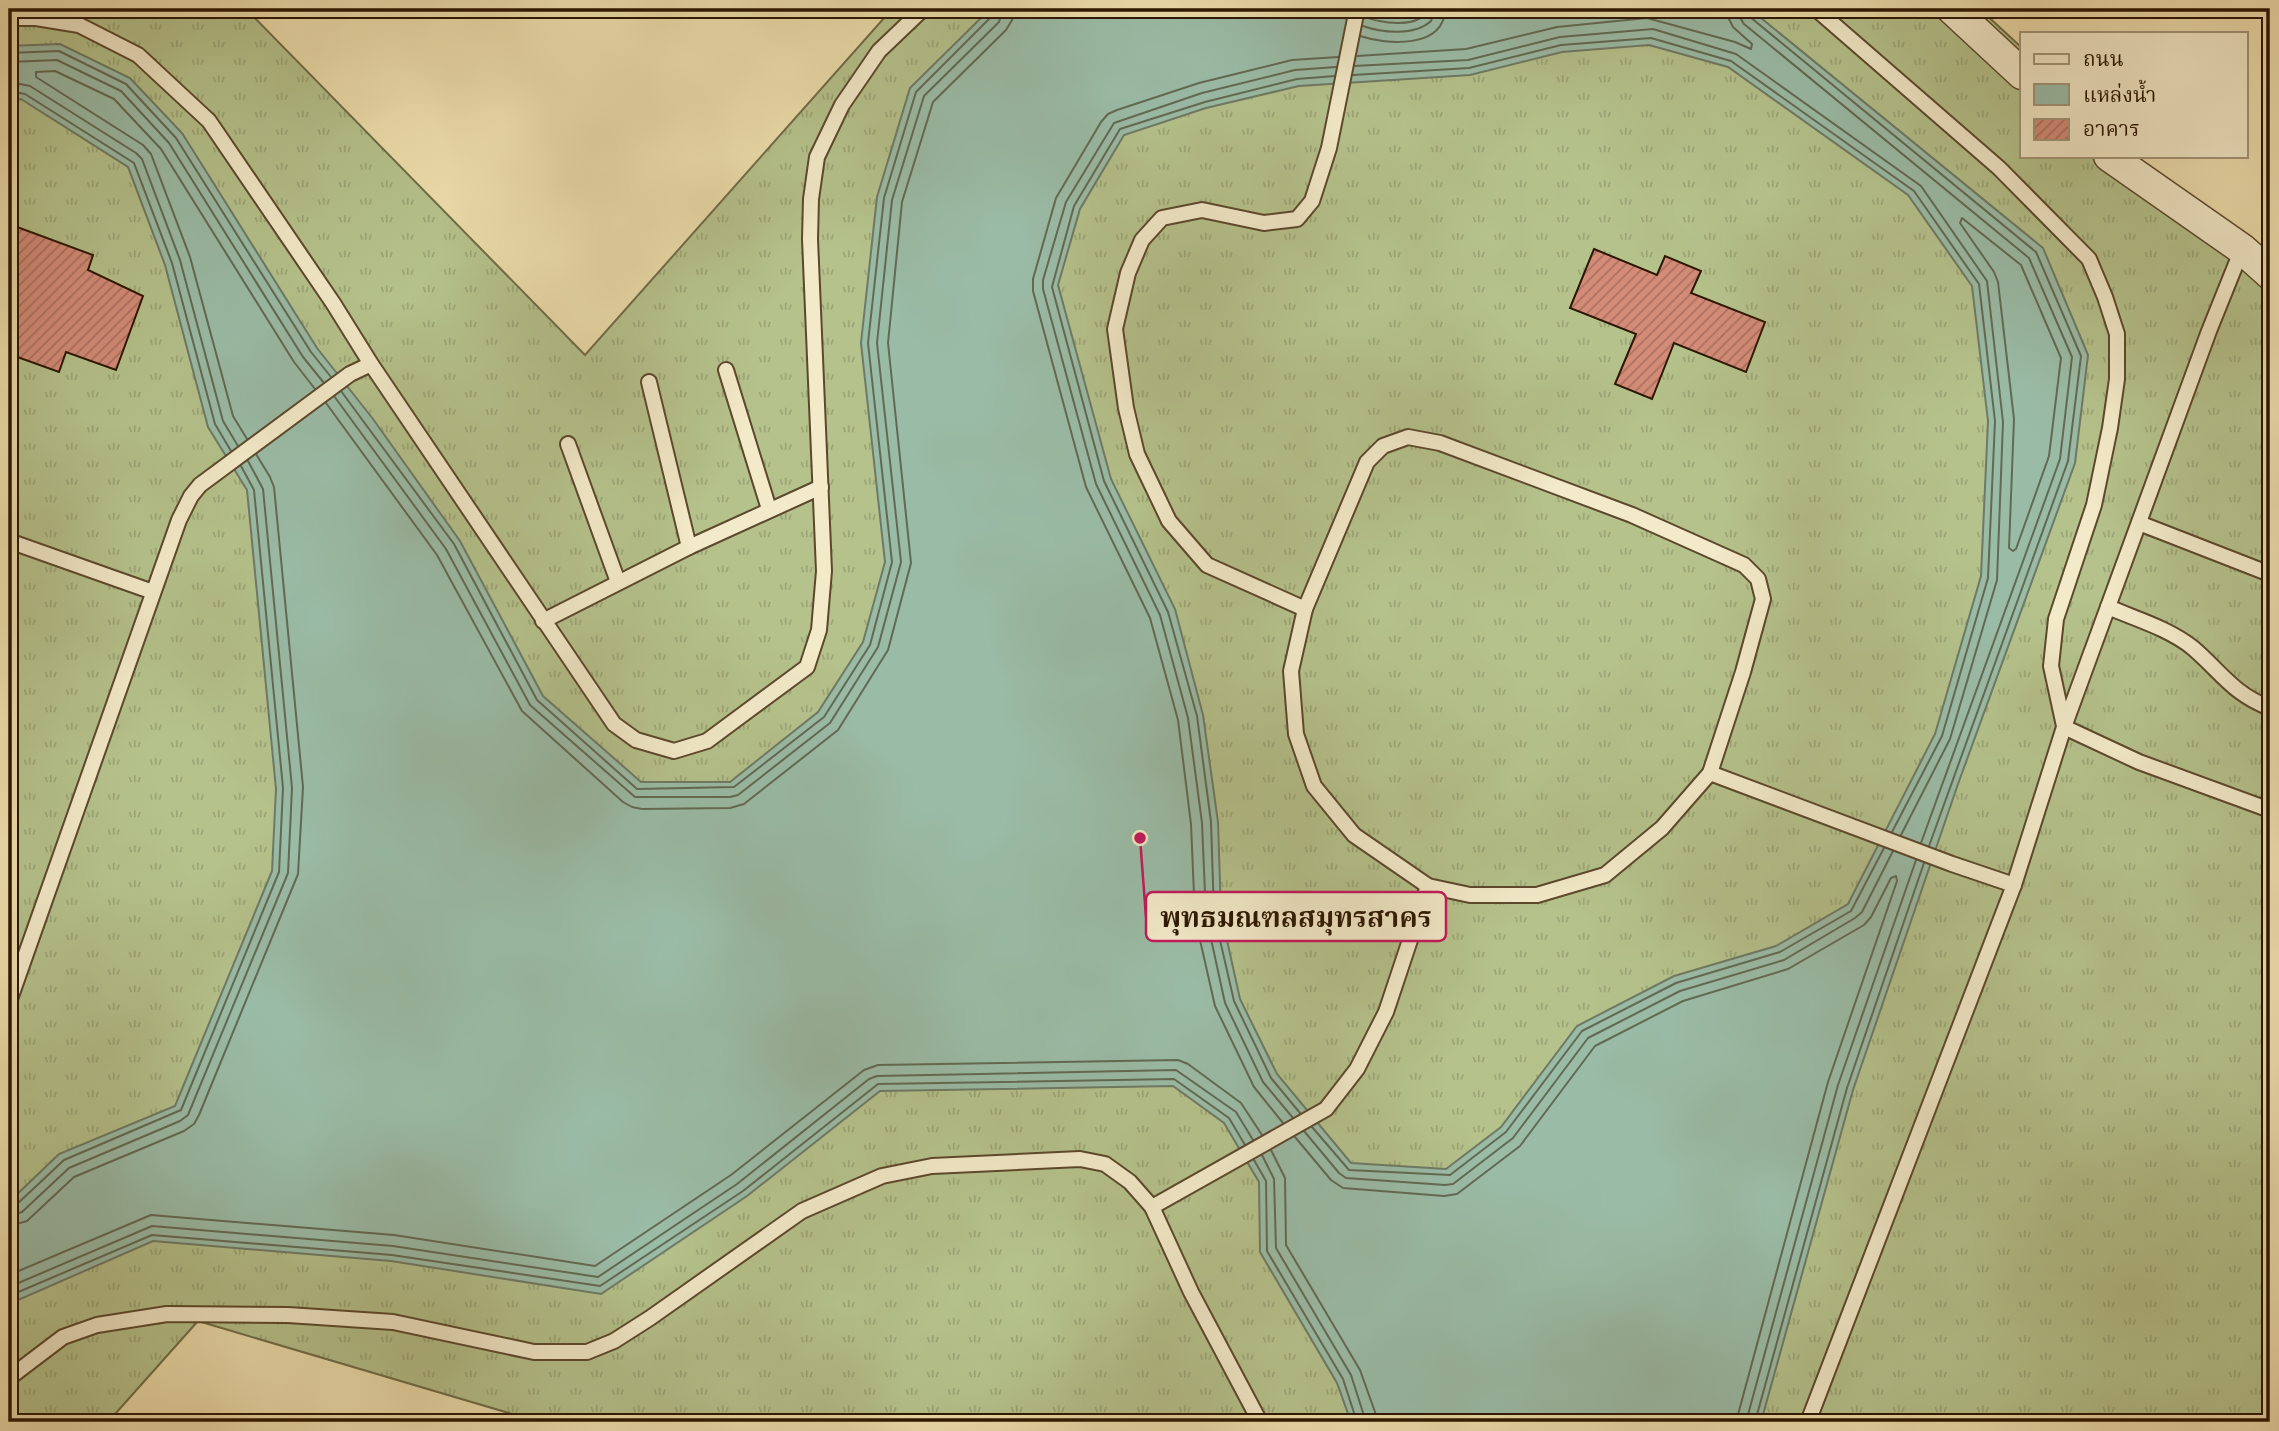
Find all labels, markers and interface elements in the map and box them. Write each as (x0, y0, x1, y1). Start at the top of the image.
legend (2020, 32, 2248, 158)
text: ถนน (2083, 45, 2124, 73)
text: แหล่งน้ำ (2083, 79, 2156, 109)
text: อาคาร (2083, 115, 2140, 143)
callout: พุทธมณฑลสมุทรสาคร (1146, 892, 1446, 941)
text: พุทธมณฑลสมุทรสาคร (1160, 899, 1432, 937)

